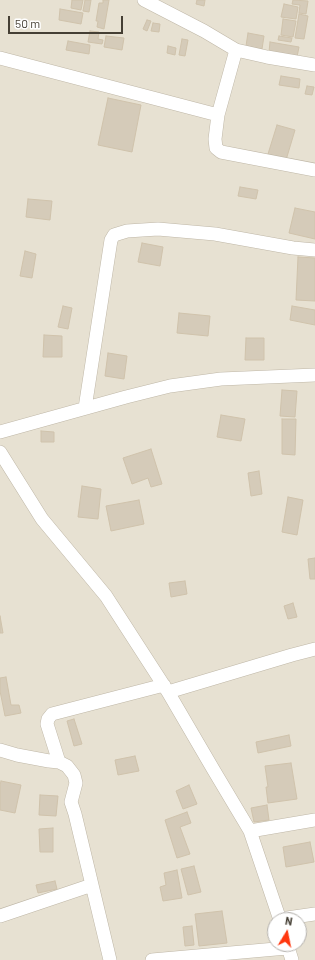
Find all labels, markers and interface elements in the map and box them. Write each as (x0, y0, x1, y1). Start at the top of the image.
scale bar (10, 8, 125, 34)
text: 50 m (15, 16, 40, 30)
north arrow (267, 912, 307, 952)
text: N (284, 914, 294, 928)

